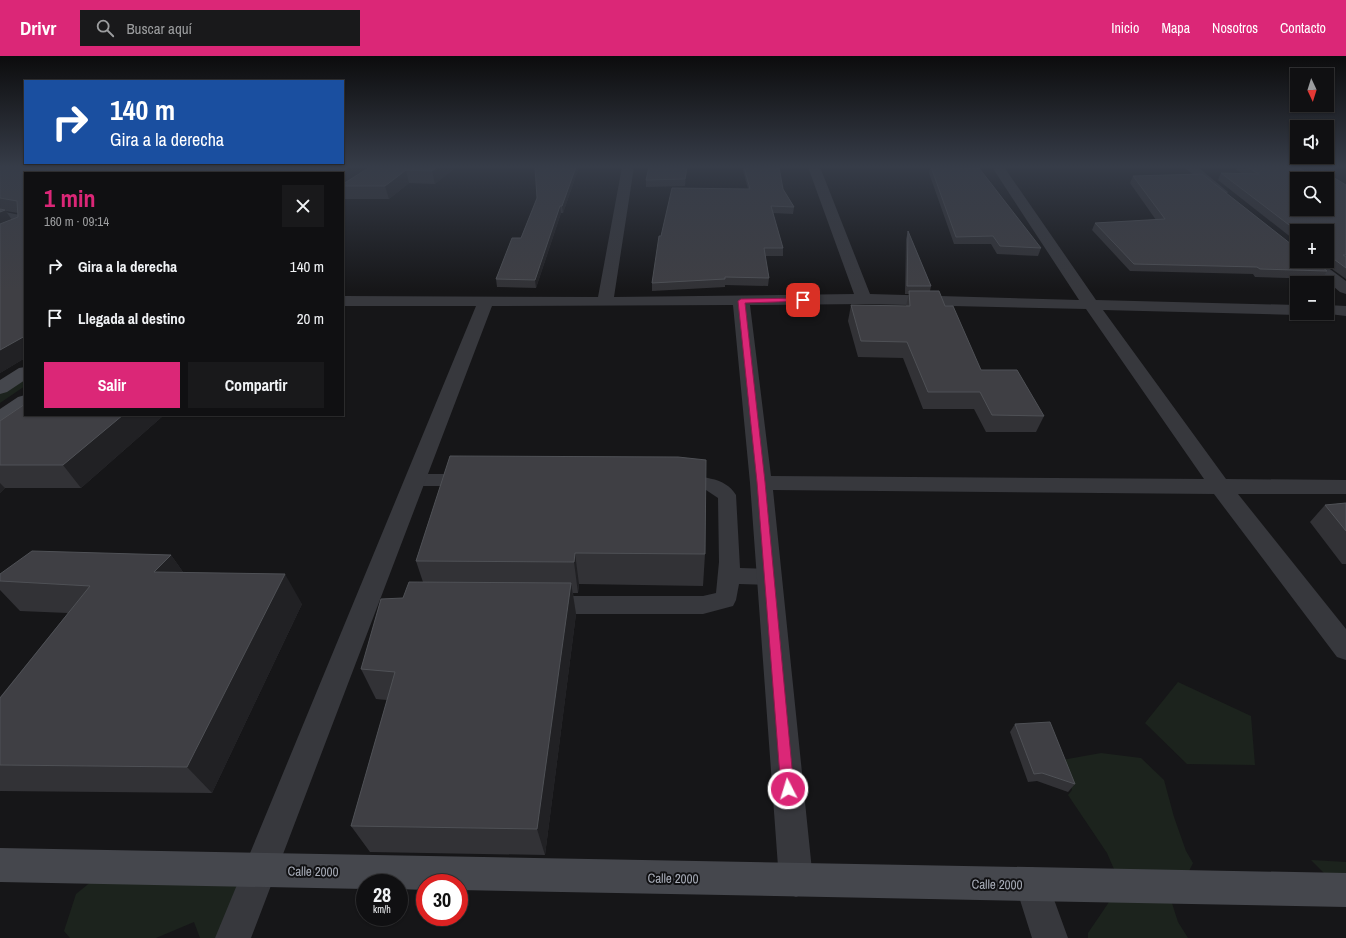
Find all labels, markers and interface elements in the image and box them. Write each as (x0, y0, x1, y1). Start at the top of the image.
search box (80, 10, 360, 46)
text: Drivr (20, 15, 56, 41)
icon: search (94, 17, 116, 39)
text: Buscar aquí (126, 18, 192, 39)
text: Inicio (1111, 19, 1139, 37)
text: Mapa (1161, 19, 1190, 37)
text: Nosotros (1212, 19, 1258, 37)
text: Contacto (1280, 19, 1326, 37)
north arrow (1290, 68, 1334, 112)
map controls (1290, 68, 1334, 320)
text: 140 m (110, 91, 175, 129)
icon: right (44, 96, 96, 148)
button: sound (1290, 120, 1334, 164)
text: Gira a la derecha (110, 127, 224, 152)
button: search (1290, 172, 1334, 216)
text: 1 min (44, 182, 95, 214)
button: close (282, 185, 324, 227)
text: 160 m · 09:14 (44, 213, 109, 230)
button: + (1290, 224, 1334, 268)
icon: right (44, 255, 66, 277)
text: Gira a la derecha (78, 256, 177, 277)
text: 140 m (290, 256, 324, 277)
button: − (1290, 276, 1334, 320)
pin (786, 283, 820, 317)
icon: arrive (792, 289, 814, 311)
icon: arrive (44, 307, 66, 329)
text: Llegada al destino (78, 308, 185, 329)
text: 20 m (297, 308, 324, 329)
button: Salir (44, 362, 180, 408)
button: Compartir (188, 362, 324, 408)
position arrow (767, 768, 809, 810)
street label: Calle 2000 (287, 863, 339, 880)
street label: Calle 2000 (647, 870, 699, 887)
speed limit sign: 30 (416, 874, 468, 926)
street label: Calle 2000 (971, 876, 1023, 893)
text: 28 (373, 881, 391, 908)
text: km/h (373, 903, 391, 916)

